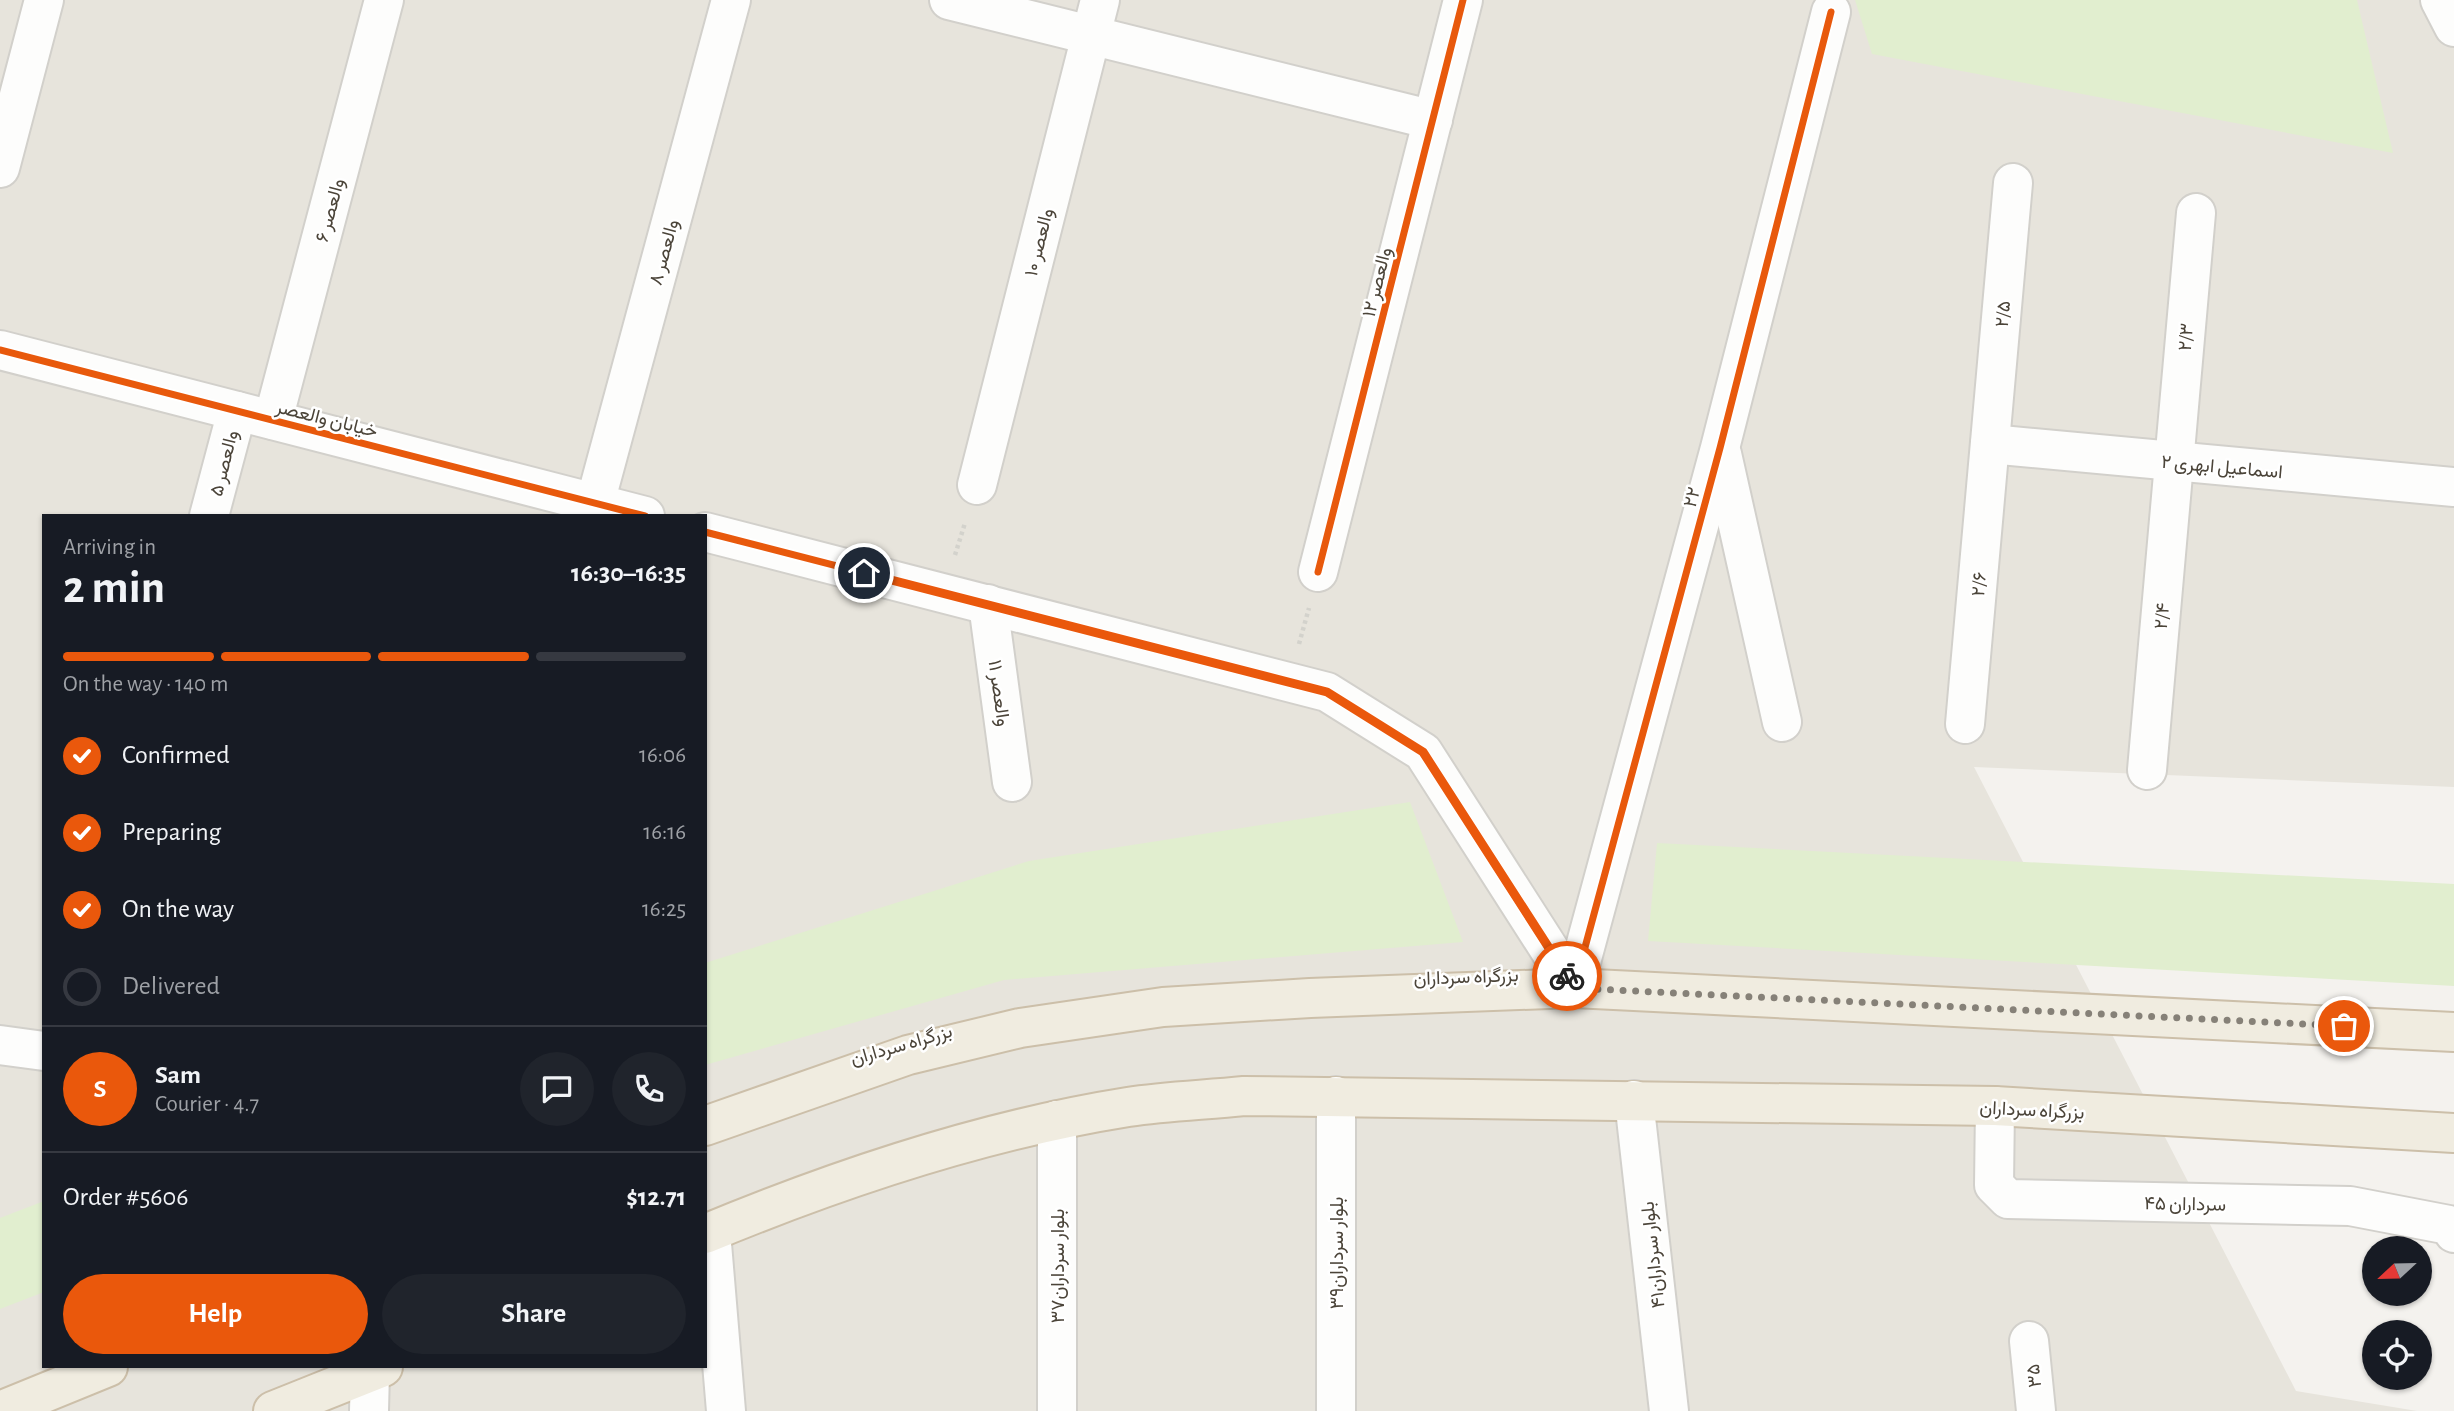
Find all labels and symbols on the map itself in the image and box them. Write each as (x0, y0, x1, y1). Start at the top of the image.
street label: والعصر ۶ (313, 176, 349, 245)
street label: والعصر ۱۰ (1022, 206, 1058, 279)
street label: والعصر ۸ (647, 217, 683, 288)
street label: والعصر ۱۲ (1360, 245, 1396, 320)
street label: ۲/۵ (1993, 300, 2014, 328)
street label: ۲/۳ (2176, 322, 2197, 352)
street label: خیابان والعصر (273, 397, 379, 442)
street label: والعصر ۵ (207, 428, 243, 499)
street label: اسماعیل ابهری ۲ (2160, 453, 2283, 483)
street label: ۲۲ (1681, 485, 1704, 509)
pin (834, 543, 894, 603)
street label: ۲/۶ (1969, 571, 1990, 597)
street label: ۲/۴ (2152, 602, 2173, 630)
street label: والعصر ۱۱ (983, 659, 1013, 728)
courier (1532, 941, 1602, 1011)
street label: بزرگراه سرداران (1413, 965, 1519, 990)
pin (2314, 996, 2374, 1056)
street label: بزرگراه سرداران (848, 1021, 955, 1070)
street label: بزرگراه سرداران (1979, 1097, 2085, 1124)
street label: سرداران ۴۵ (2144, 1194, 2226, 1216)
street label: بلوار سرداران۳۹ (1328, 1197, 1348, 1309)
street label: بلوار سرداران۴۱ (1638, 1200, 1670, 1309)
street label: بلوار سرداران۳۷ (1049, 1209, 1069, 1323)
north arrow (2362, 1236, 2432, 1306)
street label: ۳۵ (2024, 1363, 2045, 1389)

